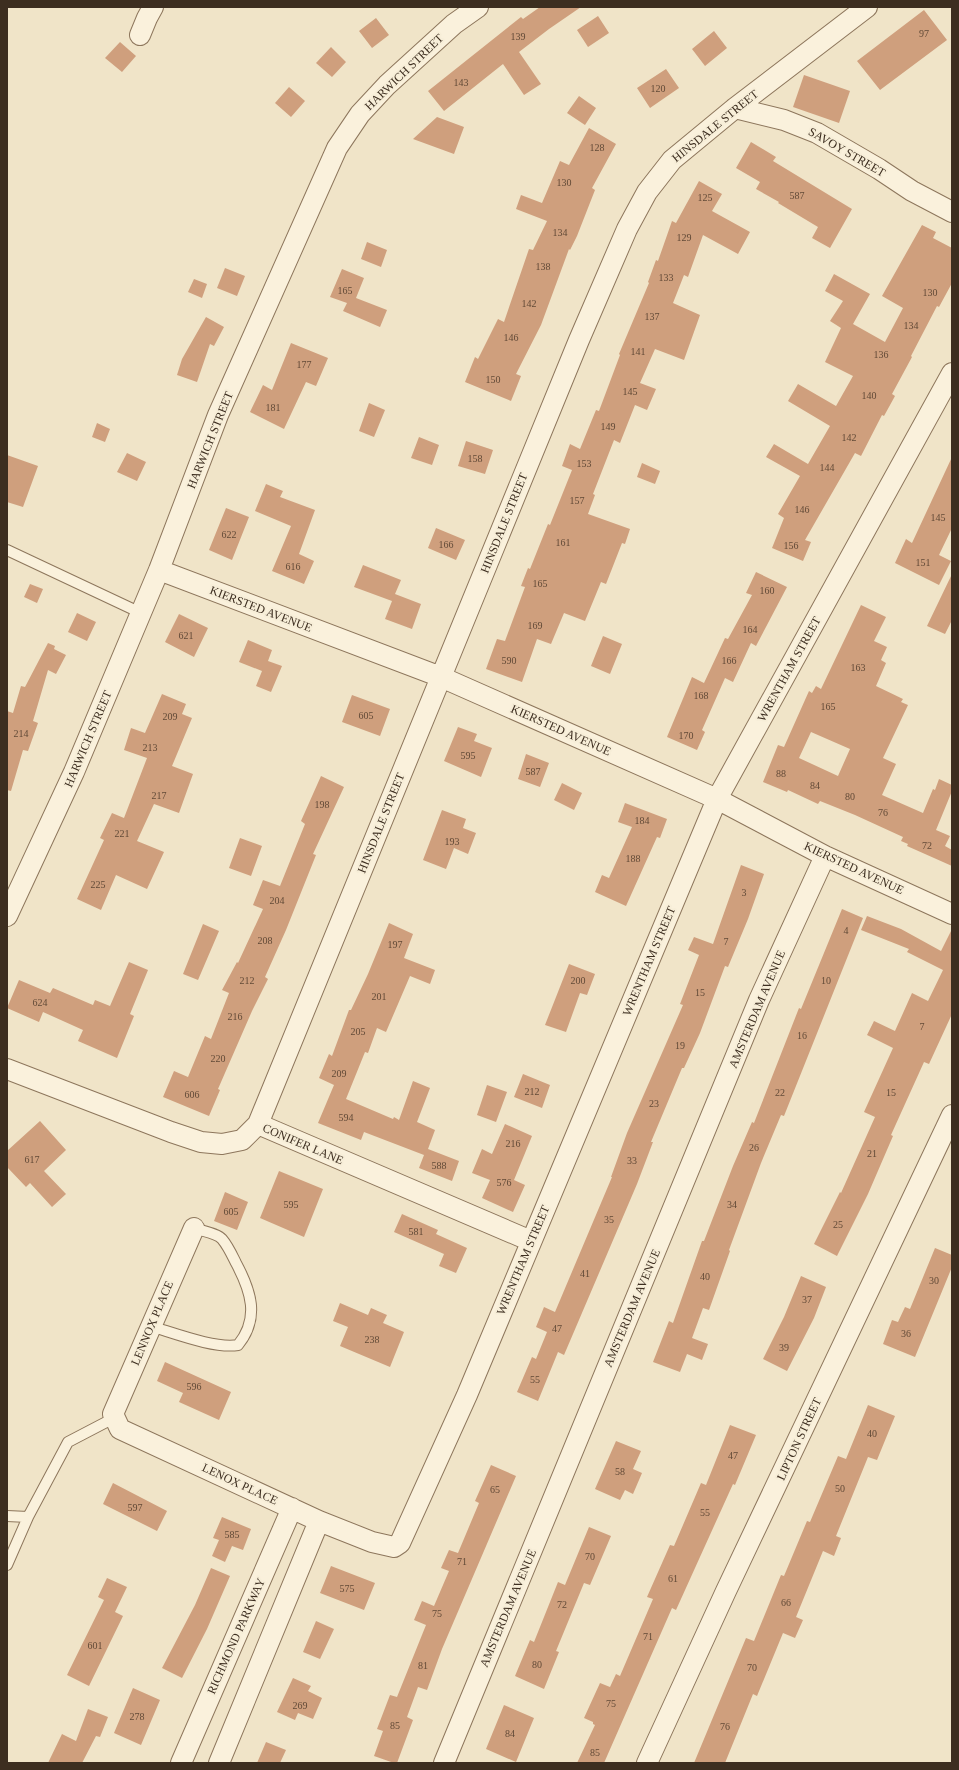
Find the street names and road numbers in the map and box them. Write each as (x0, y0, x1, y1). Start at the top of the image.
street label: HARWICH STREET (362, 30, 447, 113)
street label: HINSDALE STREET (669, 86, 761, 165)
street label: SAVOY STREET (806, 124, 888, 180)
street label: HARWICH STREET (184, 389, 236, 491)
street label: HINSDALE STREET (477, 470, 531, 575)
street label: KIERSTED AVENUE (208, 583, 314, 635)
street label: WRENTHAM STREET (754, 614, 824, 724)
street label: HARWICH STREET (61, 688, 115, 789)
street label: KIERSTED AVENUE (509, 702, 613, 758)
street label: HINSDALE STREET (354, 770, 408, 875)
street label: KIERSTED AVENUE (802, 839, 906, 897)
street label: WRENTHAM STREET (620, 903, 679, 1018)
street label: AMSTERDAM AVENUE (726, 948, 788, 1070)
street label: CONIFER LANE (261, 1121, 345, 1167)
street label: WRENTHAM STREET (494, 1202, 553, 1317)
street label: AMSTERDAM AVENUE (601, 1247, 663, 1369)
street label: LENNOX PLACE (128, 1279, 176, 1367)
street label: LIPTON STREET (774, 1395, 825, 1482)
street label: LENOX PLACE (200, 1460, 280, 1508)
street label: AMSTERDAM AVENUE (477, 1547, 539, 1669)
street label: RICHMOND PARKWAY (204, 1576, 268, 1696)

